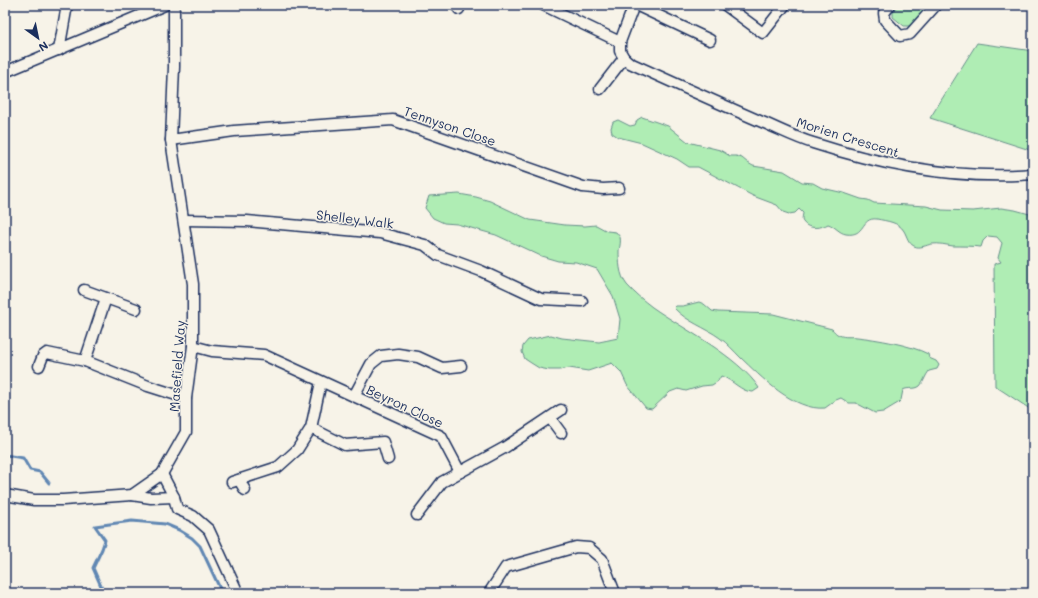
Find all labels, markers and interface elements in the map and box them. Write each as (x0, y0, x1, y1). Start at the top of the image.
north arrow (18, 18, 58, 58)
text: N (36, 38, 51, 55)
street label: Tennyson Close (402, 102, 499, 149)
street label: Morien Crescent (795, 113, 902, 160)
street label: Shelley Walk (315, 205, 395, 232)
street label: Masefield Way (165, 319, 188, 412)
street label: Beyron Close (364, 380, 446, 431)

